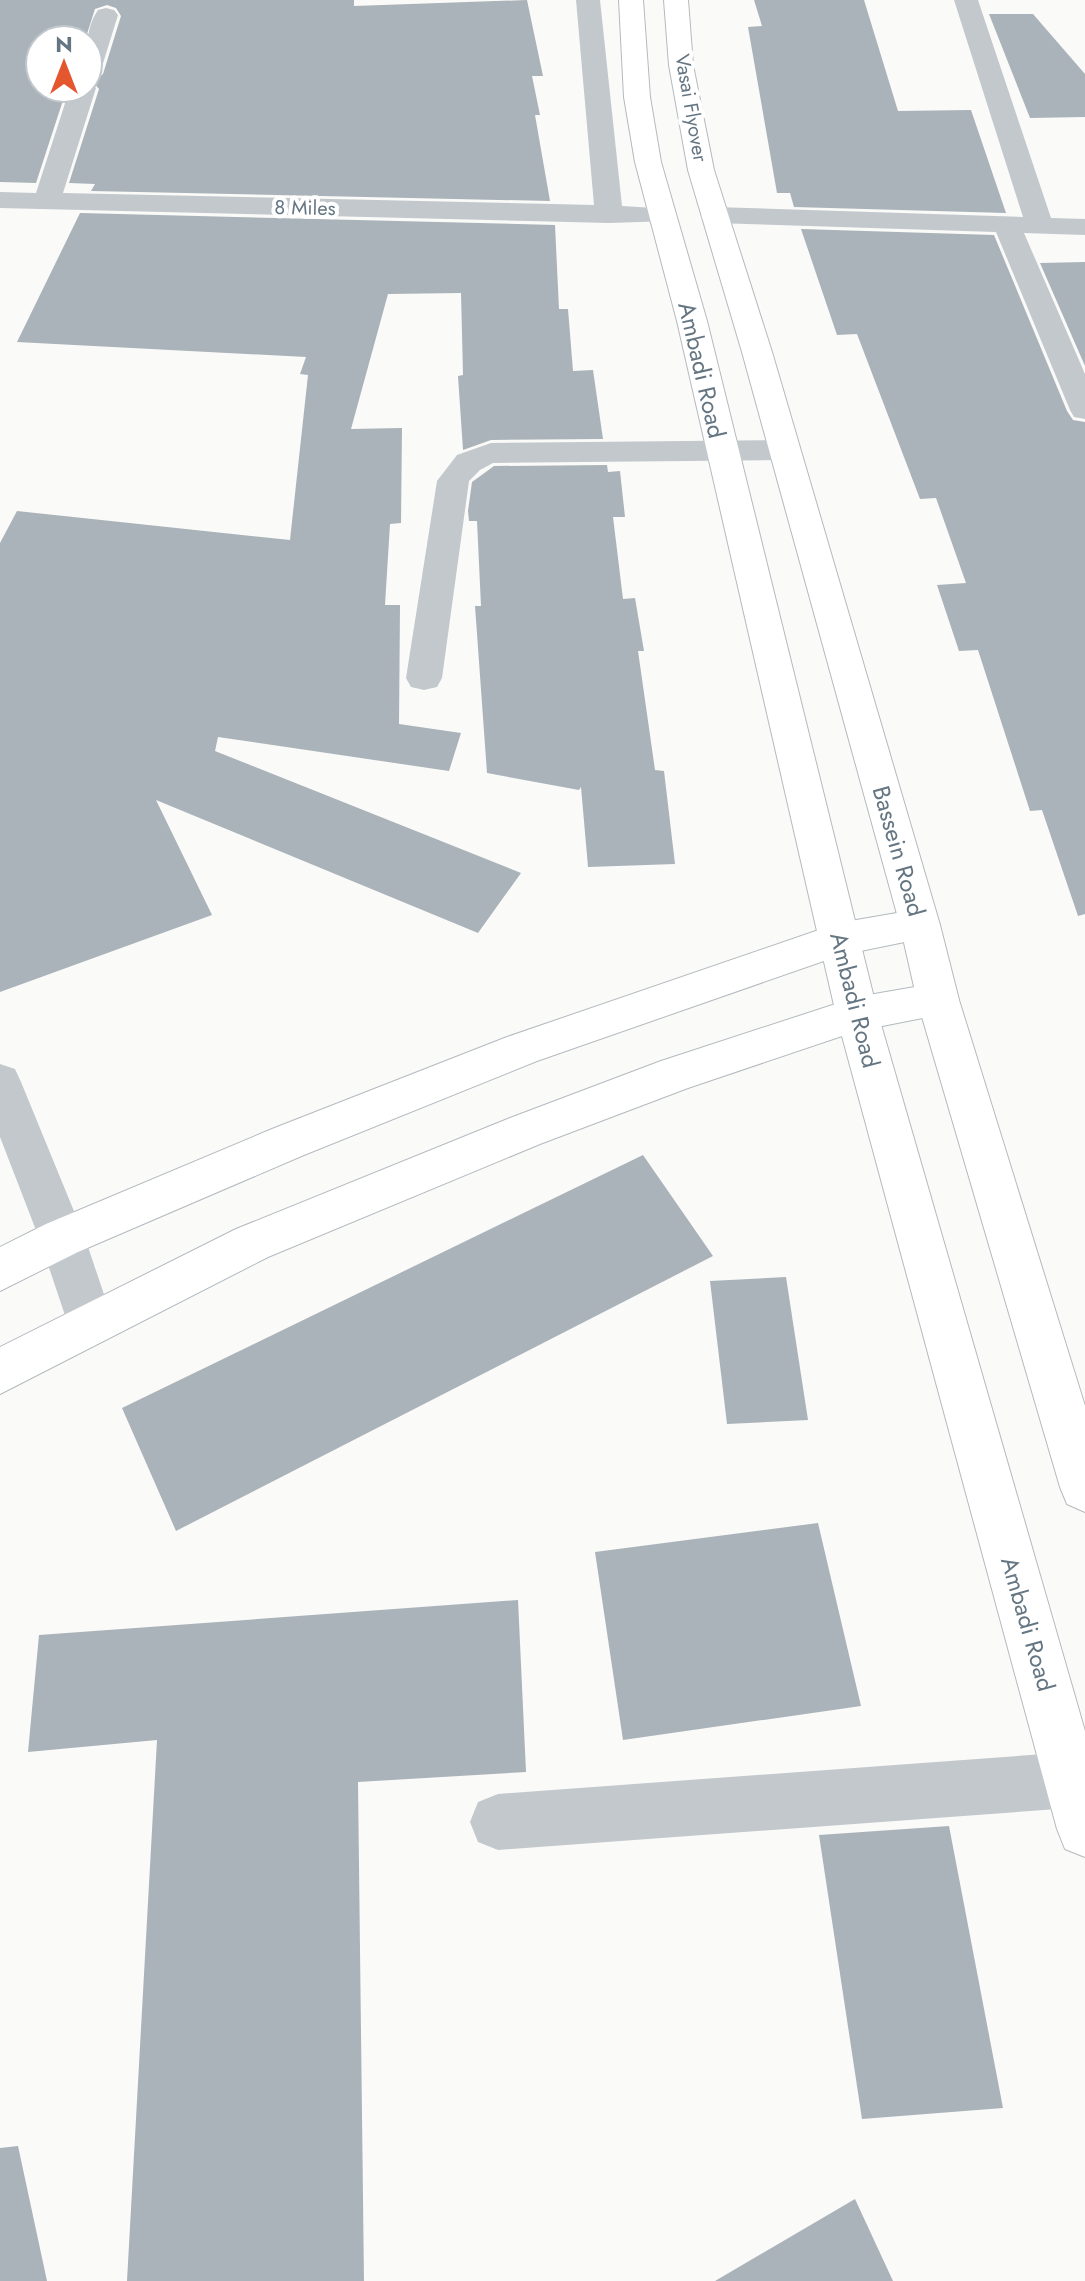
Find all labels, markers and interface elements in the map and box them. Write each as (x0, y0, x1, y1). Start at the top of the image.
north arrow (24, 24, 104, 104)
text: N (55, 28, 73, 60)
street label: Vasai Flyover (667, 52, 715, 164)
street label: 8 Miles (274, 193, 336, 223)
street label: Ambadi Road (669, 299, 735, 441)
street label: Bassein Road (864, 782, 934, 920)
street label: Ambadi Road (821, 928, 889, 1072)
street label: Ambadi Road (992, 1553, 1064, 1695)

